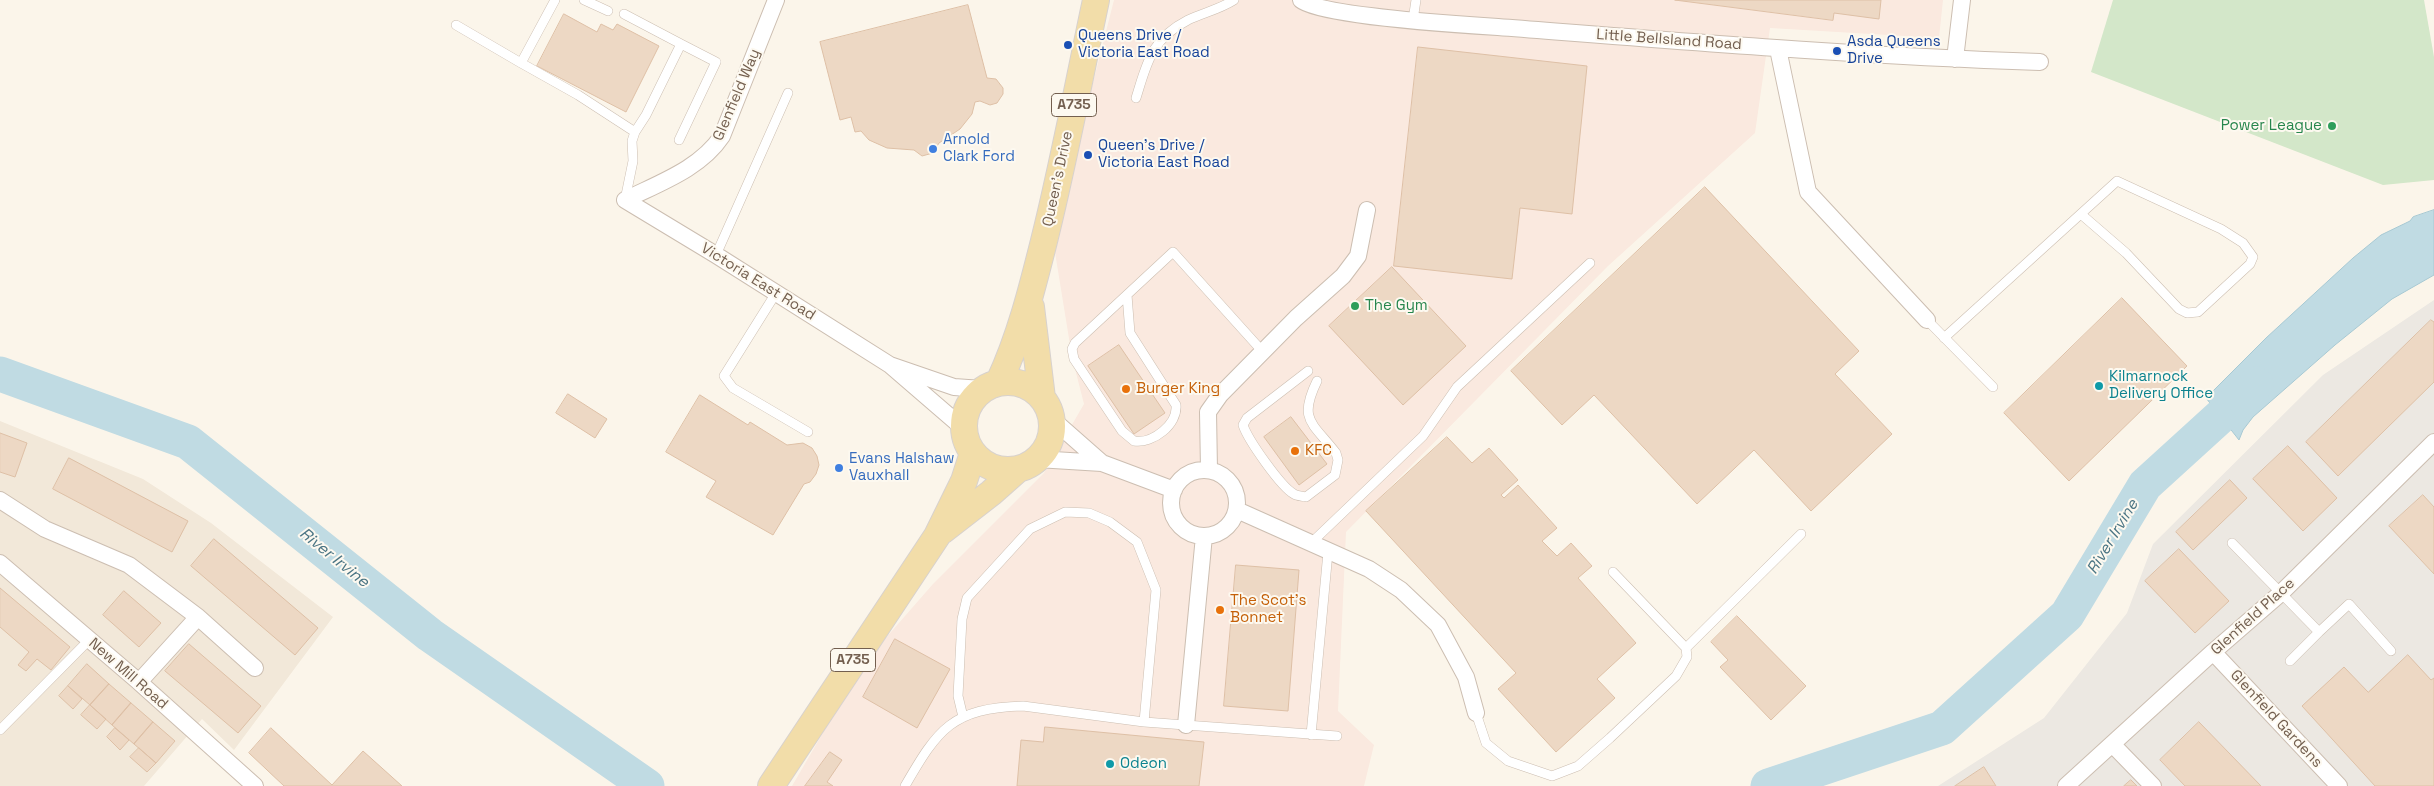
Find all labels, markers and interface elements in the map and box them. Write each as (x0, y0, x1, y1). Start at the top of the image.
street label: Little Bellsland Road (1596, 26, 1742, 54)
place label: Queens Drive / Victoria East Road (1078, 27, 1210, 62)
place label: Asda Queens Drive (1847, 33, 1941, 68)
marker: Queens Drive / Victoria East Road (1062, 39, 1074, 51)
marker: Asda Queens Drive (1831, 45, 1843, 57)
street label: Glenfield Way (710, 46, 764, 144)
road number: A735 (1052, 94, 1096, 116)
place label: Power League (2221, 117, 2322, 135)
marker: Power League (2326, 120, 2338, 132)
street label: Queen's Drive (1039, 130, 1077, 228)
place label: Arnold Clark Ford (943, 131, 1015, 166)
place label: Queen's Drive / Victoria East Road (1098, 137, 1230, 172)
marker: Arnold Clark Ford (927, 143, 939, 155)
marker: Queen's Drive / Victoria East Road (1082, 149, 1094, 161)
street label: Victoria East Road (697, 239, 819, 325)
place label: The Gym (1365, 297, 1428, 315)
marker: The Gym (1349, 300, 1361, 312)
place label: Kilmarnock Delivery Office (2109, 368, 2213, 403)
place label: Burger King (1136, 380, 1220, 398)
marker: Kilmarnock Delivery Office (2093, 380, 2105, 392)
marker: Burger King (1120, 383, 1132, 395)
place label: KFC (1305, 442, 1332, 460)
marker: KFC (1289, 445, 1301, 457)
place label: Evans Halshaw Vauxhall (849, 450, 955, 485)
marker: Evans Halshaw Vauxhall (833, 462, 845, 474)
water label: River Irvine (2083, 496, 2143, 578)
water label: River Irvine (295, 524, 373, 592)
street label: Glenfield Place (2207, 575, 2299, 659)
place label: The Scot's Bonnet (1230, 592, 1306, 627)
marker: The Scot's Bonnet (1214, 604, 1226, 616)
street label: New Mill Road (85, 635, 171, 713)
road number: A735 (830, 648, 876, 672)
street label: Glenfield Gardens (2226, 666, 2326, 772)
place label: Odeon (1120, 755, 1167, 773)
marker: Odeon (1104, 758, 1116, 770)

